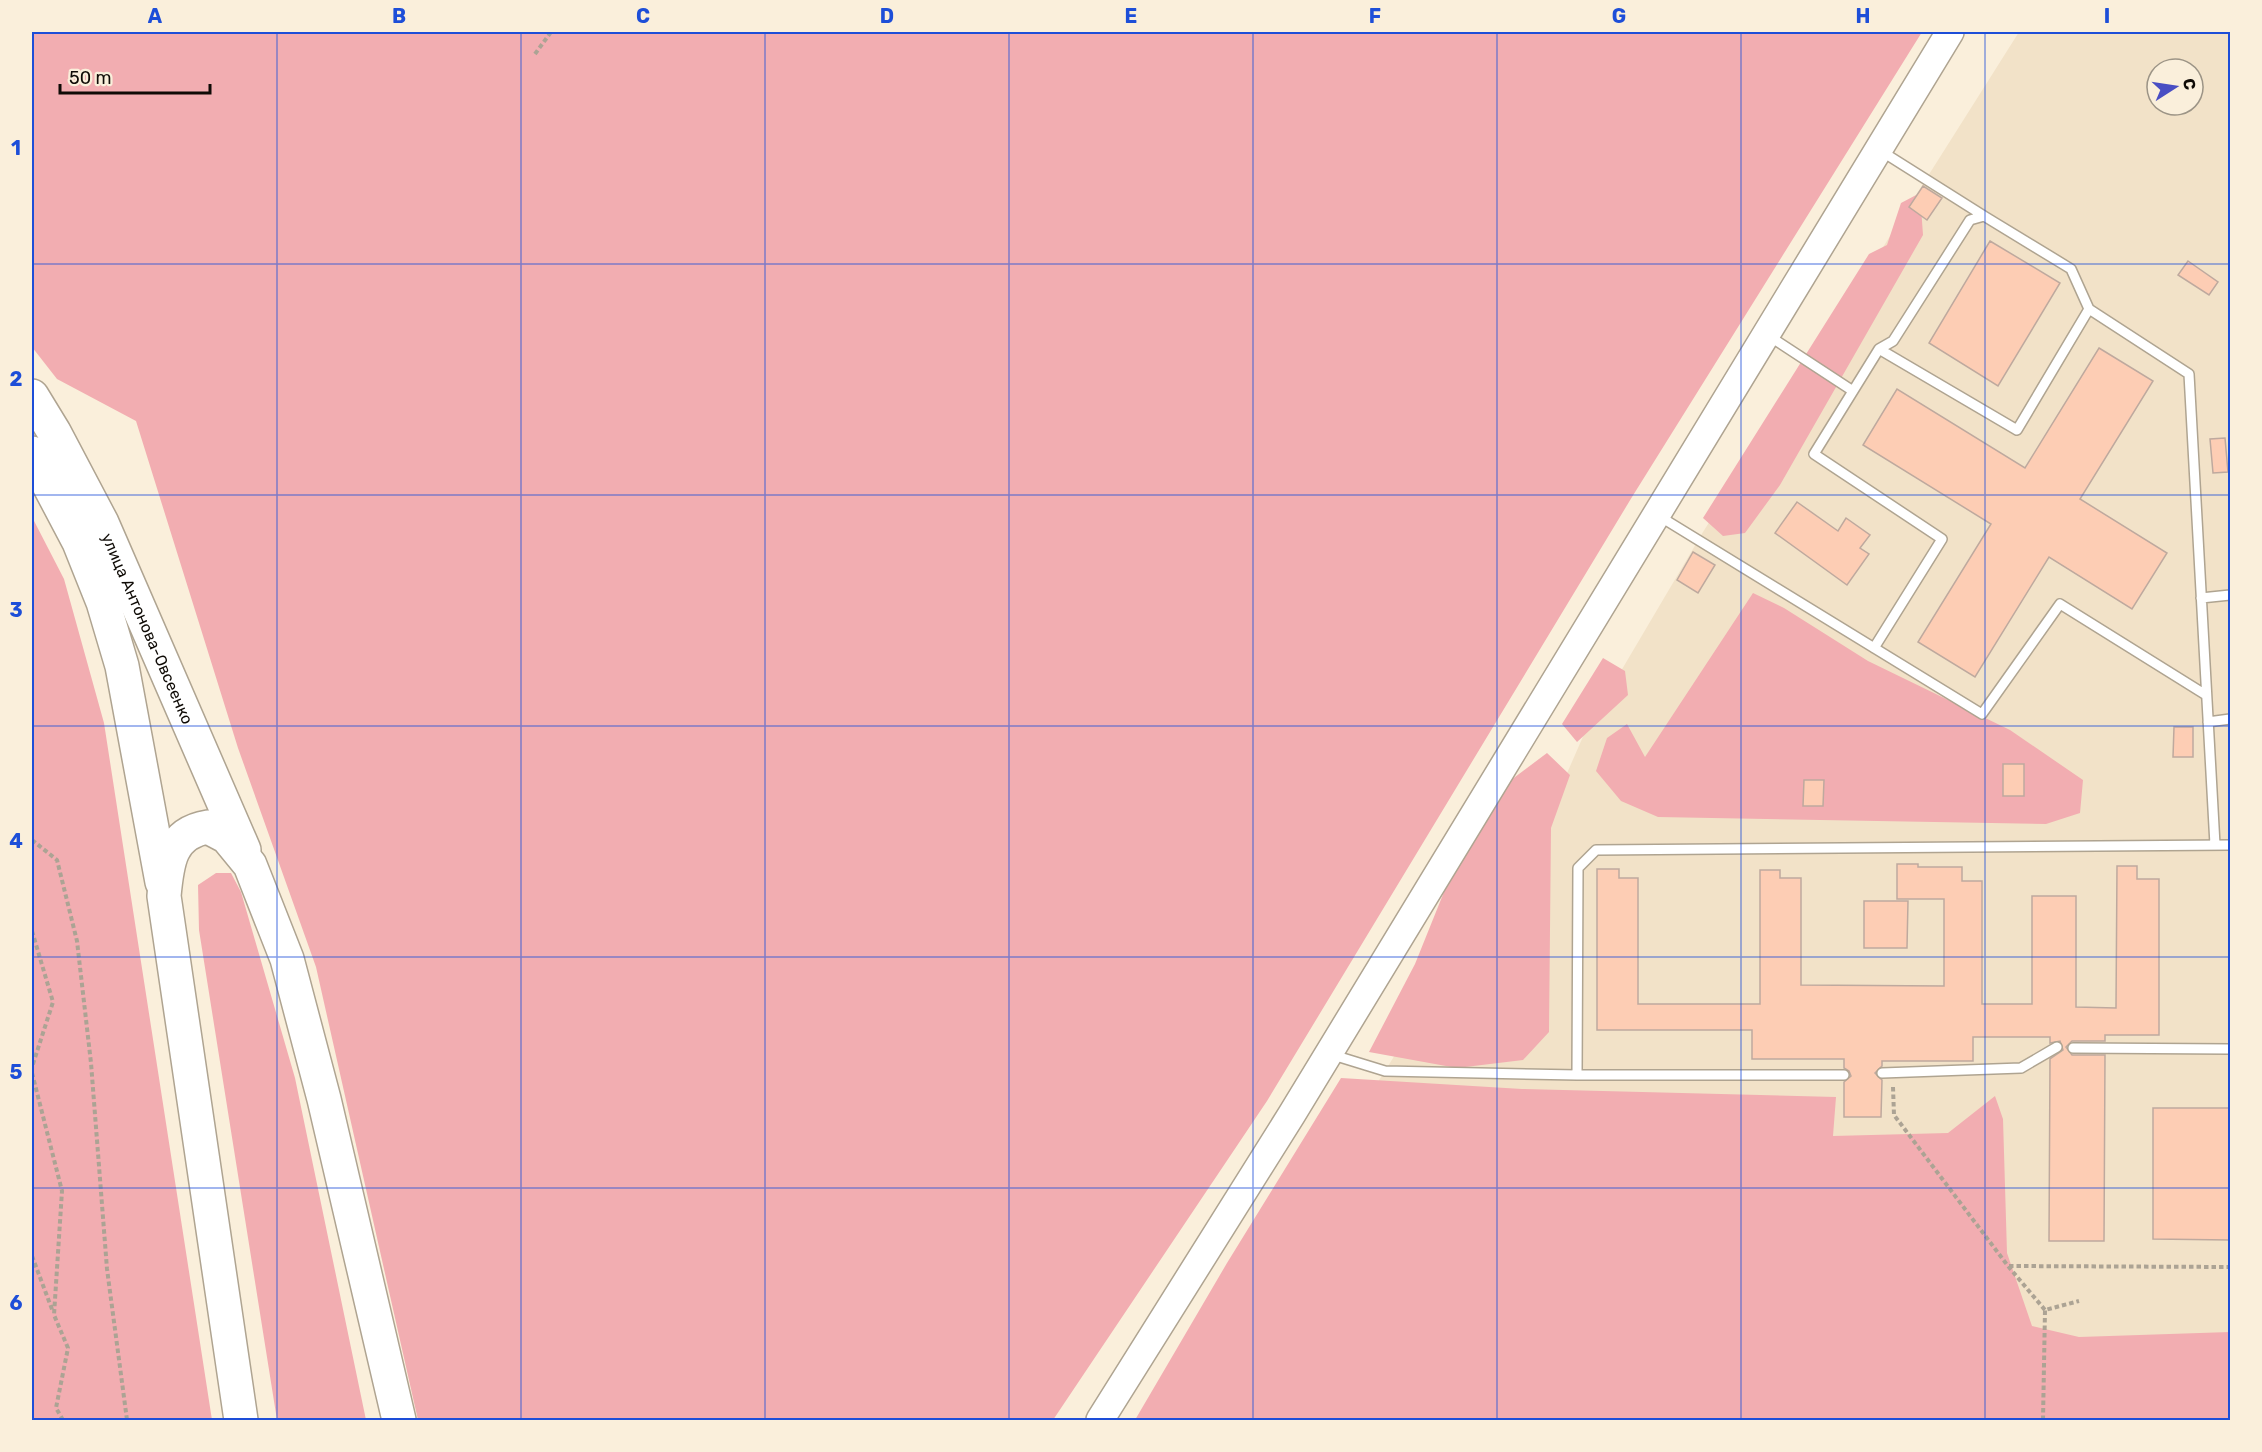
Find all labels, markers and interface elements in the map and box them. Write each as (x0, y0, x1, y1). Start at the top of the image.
text: A (148, 4, 163, 28)
text: B (392, 4, 406, 28)
text: C (636, 4, 650, 28)
text: D (880, 4, 894, 28)
text: E (1125, 4, 1137, 28)
text: F (1369, 4, 1381, 28)
text: G (1612, 4, 1626, 28)
text: H (1856, 4, 1870, 28)
text: I (2104, 4, 2110, 28)
scale bar (60, 57, 210, 95)
north arrow (2145, 57, 2205, 117)
text: 50 m (69, 67, 112, 89)
text: С (2179, 77, 2200, 91)
text: 1 (11, 136, 21, 160)
text: 2 (10, 367, 23, 391)
street label: улица Антонова-Овсеенко (98, 530, 197, 727)
text: 3 (9, 598, 23, 622)
text: 4 (9, 829, 23, 853)
text: 5 (10, 1060, 23, 1084)
text: 6 (9, 1291, 23, 1315)

